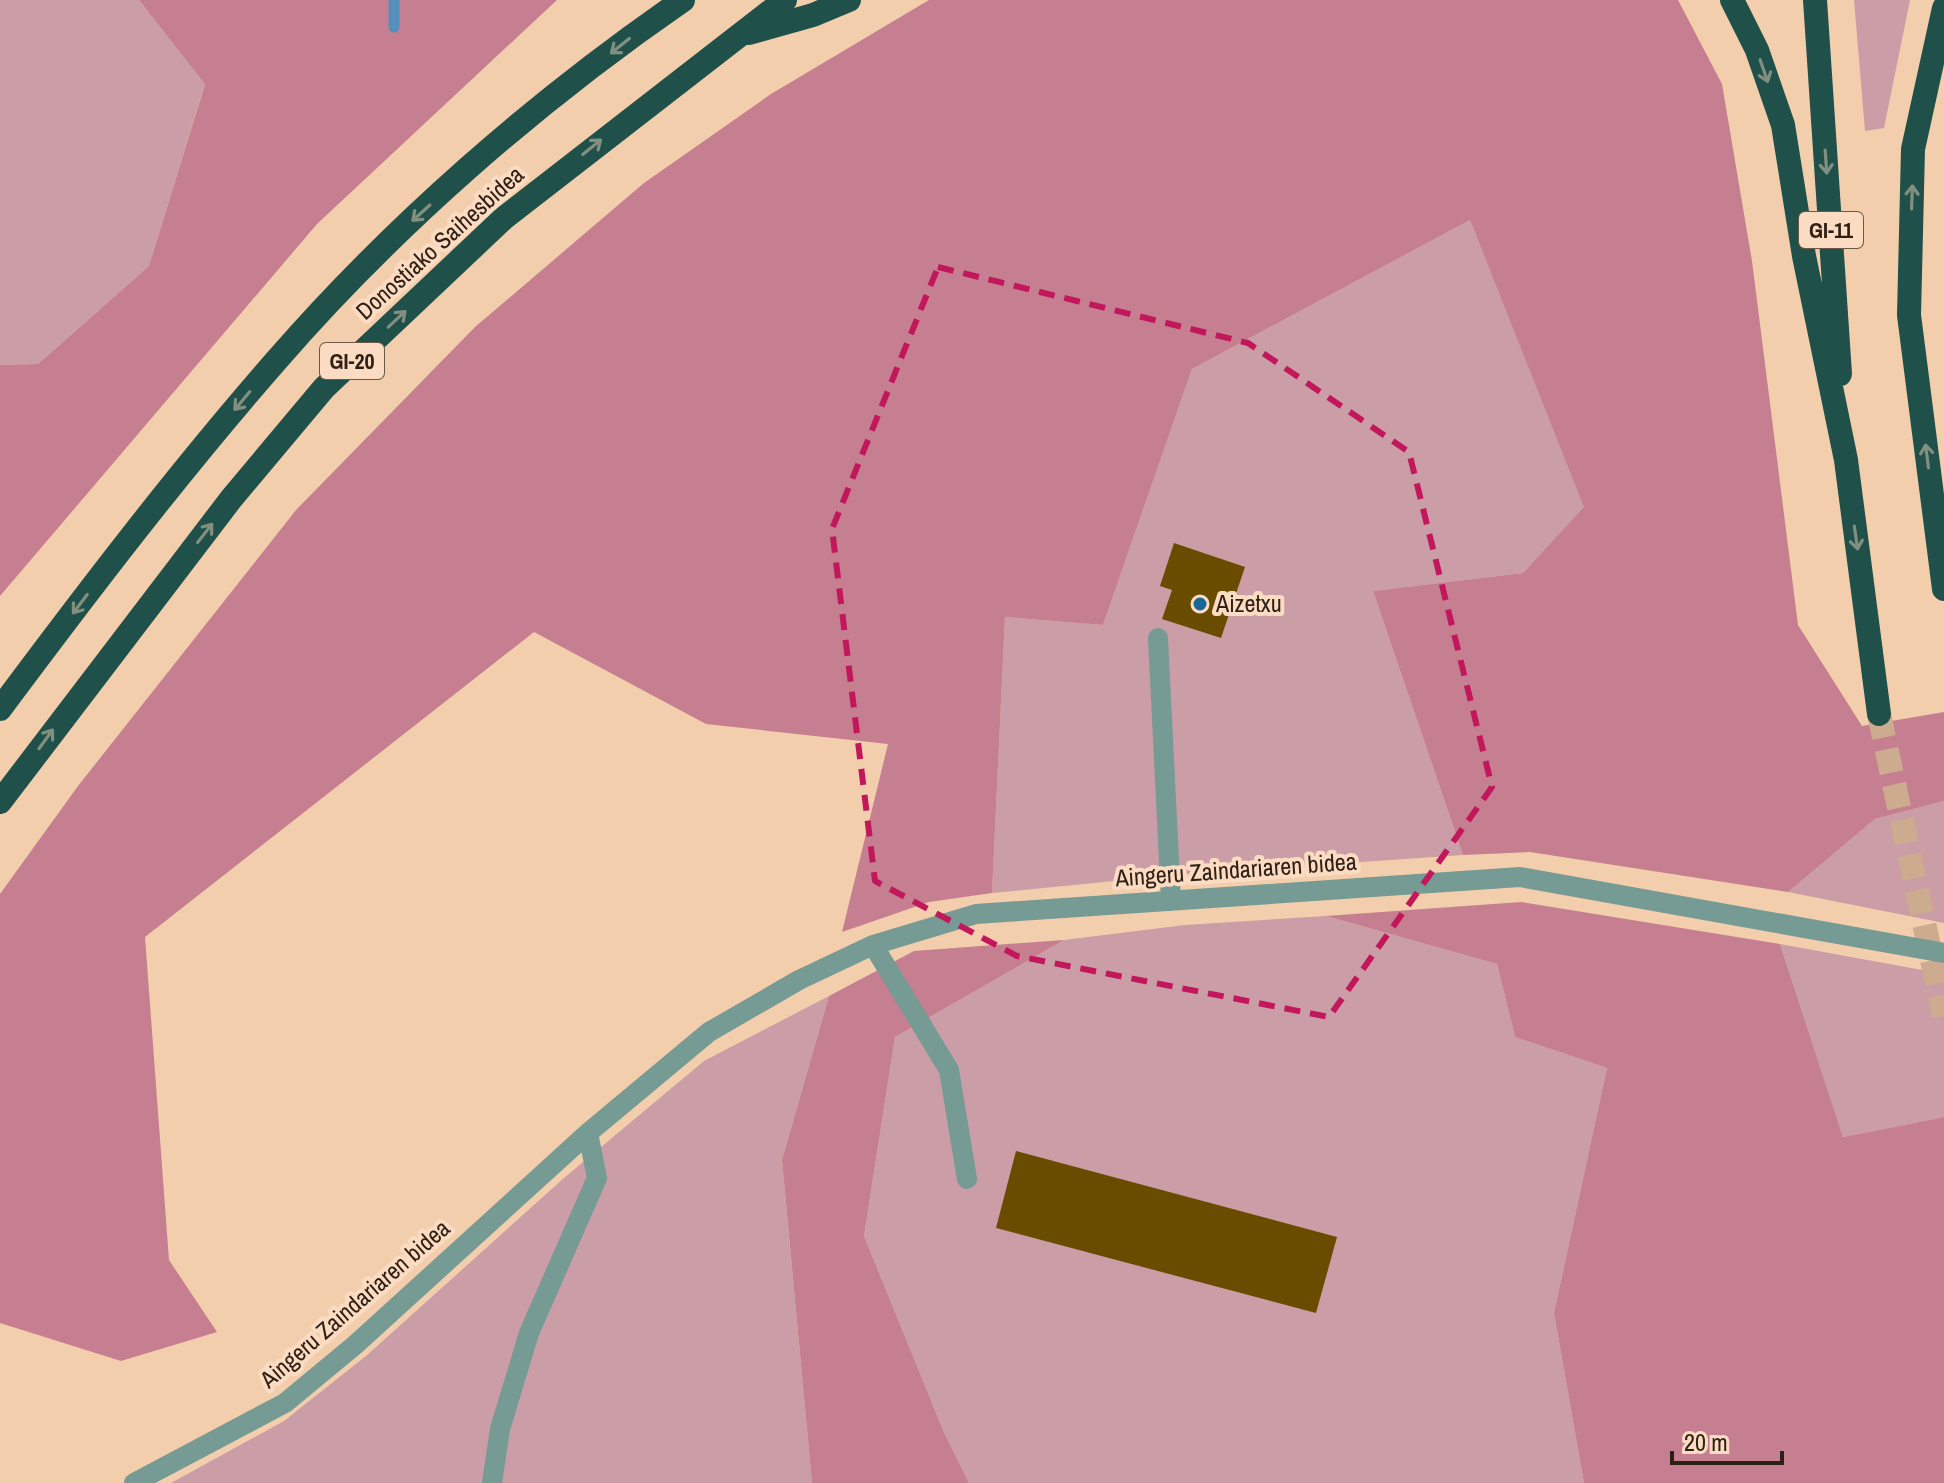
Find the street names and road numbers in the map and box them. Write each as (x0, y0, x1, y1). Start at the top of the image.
street label: Donostiako Saihesbidea (349, 158, 530, 326)
road number: GI-11 (1799, 212, 1863, 248)
road number: GI-20 (320, 343, 384, 379)
street label: Aingeru Zaindariaren bidea (1113, 845, 1358, 893)
street label: Aingeru Zaindariaren bidea (252, 1212, 456, 1395)

